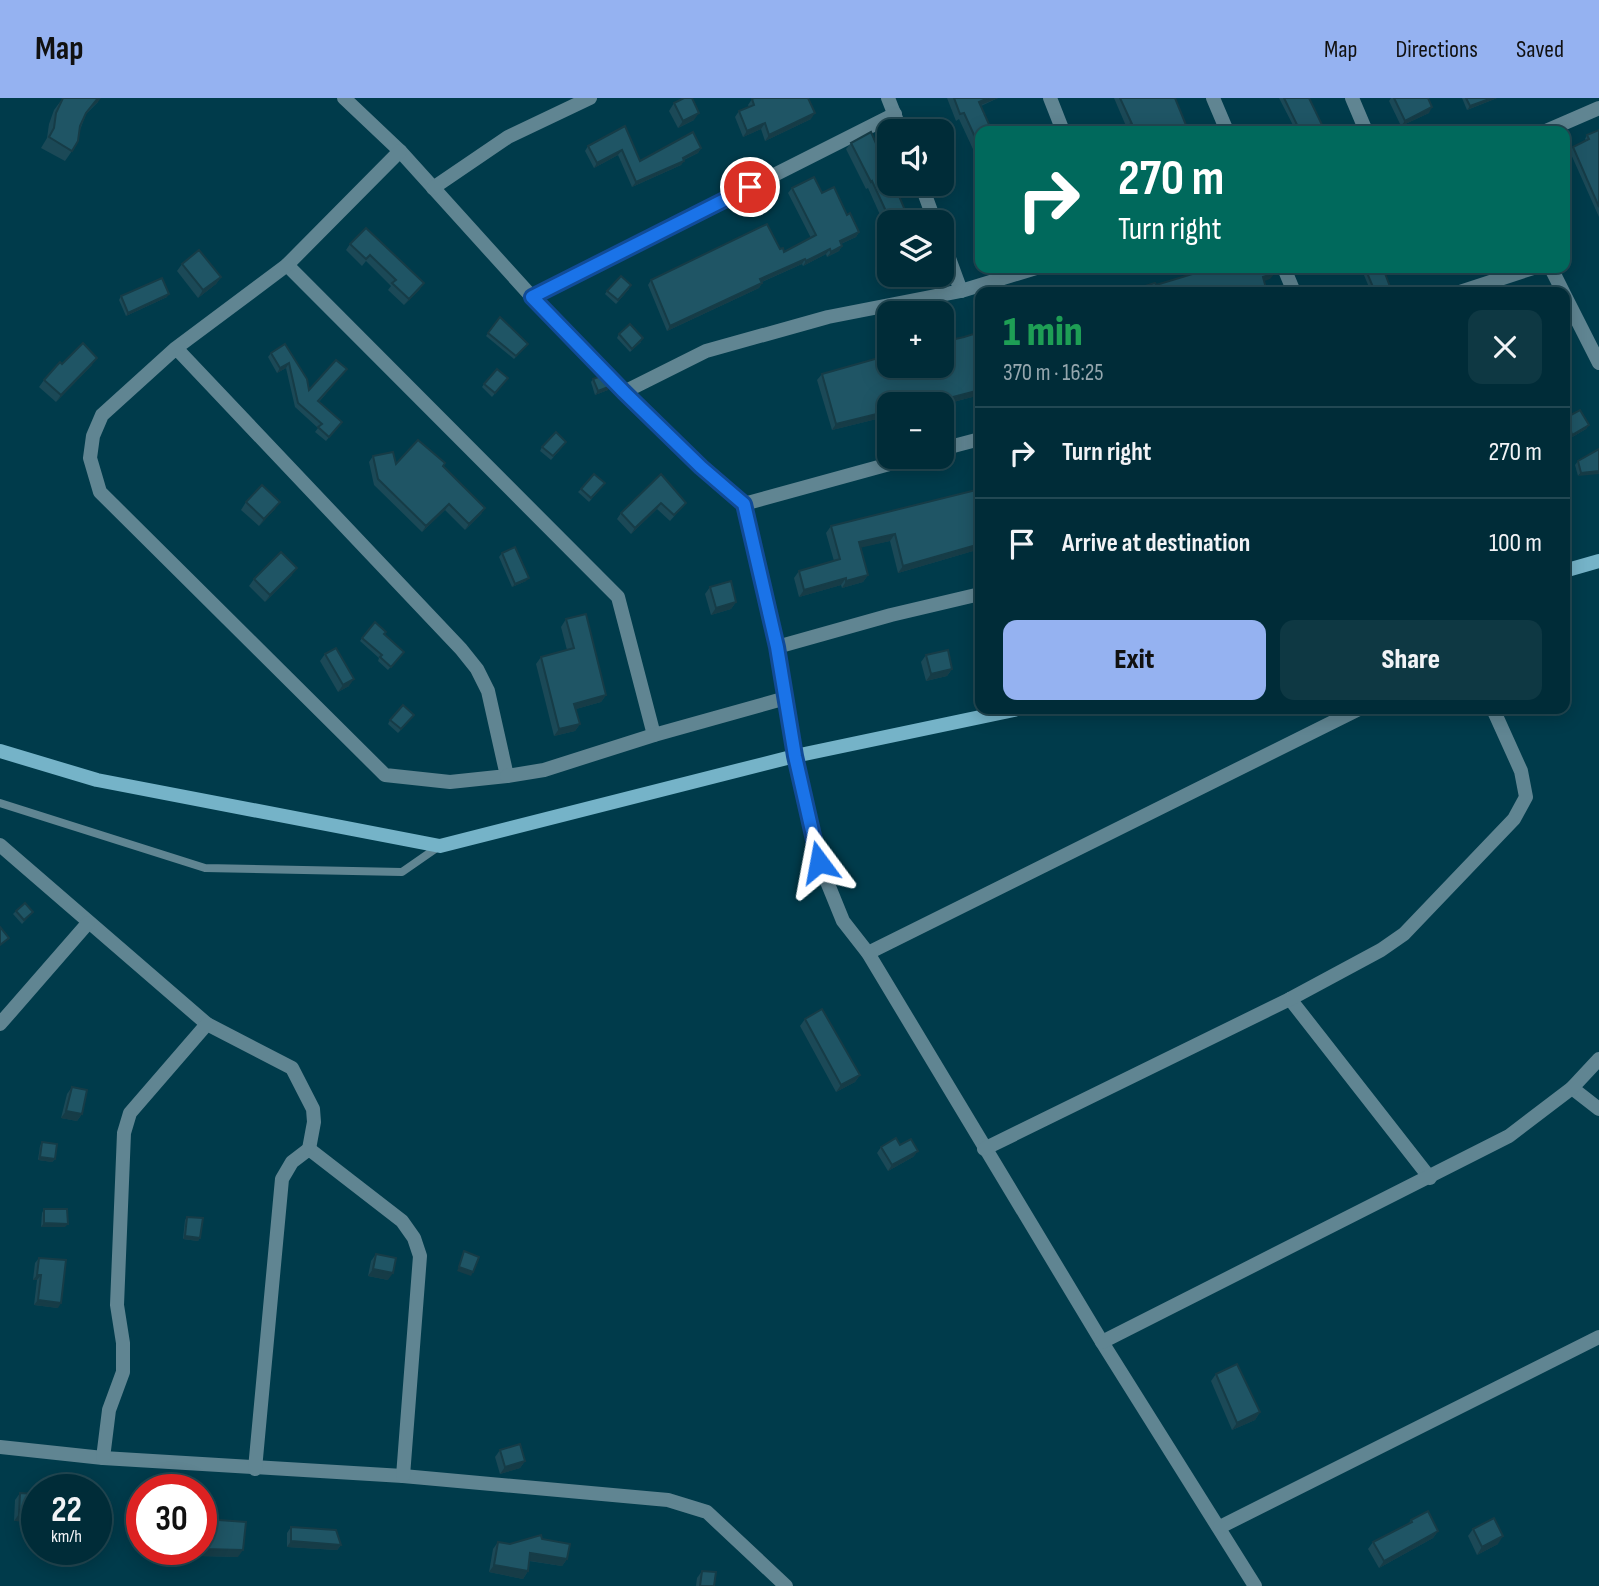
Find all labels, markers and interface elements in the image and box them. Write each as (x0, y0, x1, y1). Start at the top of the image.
text: Map (35, 29, 84, 69)
text: Map (1324, 35, 1357, 64)
text: Directions (1395, 35, 1478, 64)
text: Saved (1516, 35, 1564, 64)
map controls (877, 119, 954, 469)
button: sound (877, 119, 954, 196)
text: 270 m (1118, 150, 1224, 209)
icon: right (1003, 154, 1094, 245)
pin (720, 157, 780, 217)
icon: arrive (731, 168, 769, 206)
button: layers (877, 210, 954, 287)
text: Turn right (1118, 210, 1222, 249)
button: + (877, 301, 954, 378)
text: 1 min (1003, 307, 1083, 358)
button: close (1468, 310, 1542, 384)
text: 370 m · 16:25 (1003, 359, 1104, 387)
button: − (877, 392, 954, 469)
icon: right (1003, 434, 1041, 472)
text: Turn right (1062, 437, 1151, 468)
text: 270 m (1489, 437, 1542, 468)
icon: arrive (1003, 525, 1041, 563)
text: Arrive at destination (1062, 528, 1250, 559)
text: 100 m (1489, 528, 1542, 559)
button: Exit (1003, 620, 1266, 700)
button: Share (1280, 620, 1542, 700)
position arrow (782, 825, 856, 899)
speed limit sign: 30 (126, 1474, 217, 1565)
text: 22 (51, 1489, 82, 1532)
text: km/h (51, 1526, 82, 1547)

